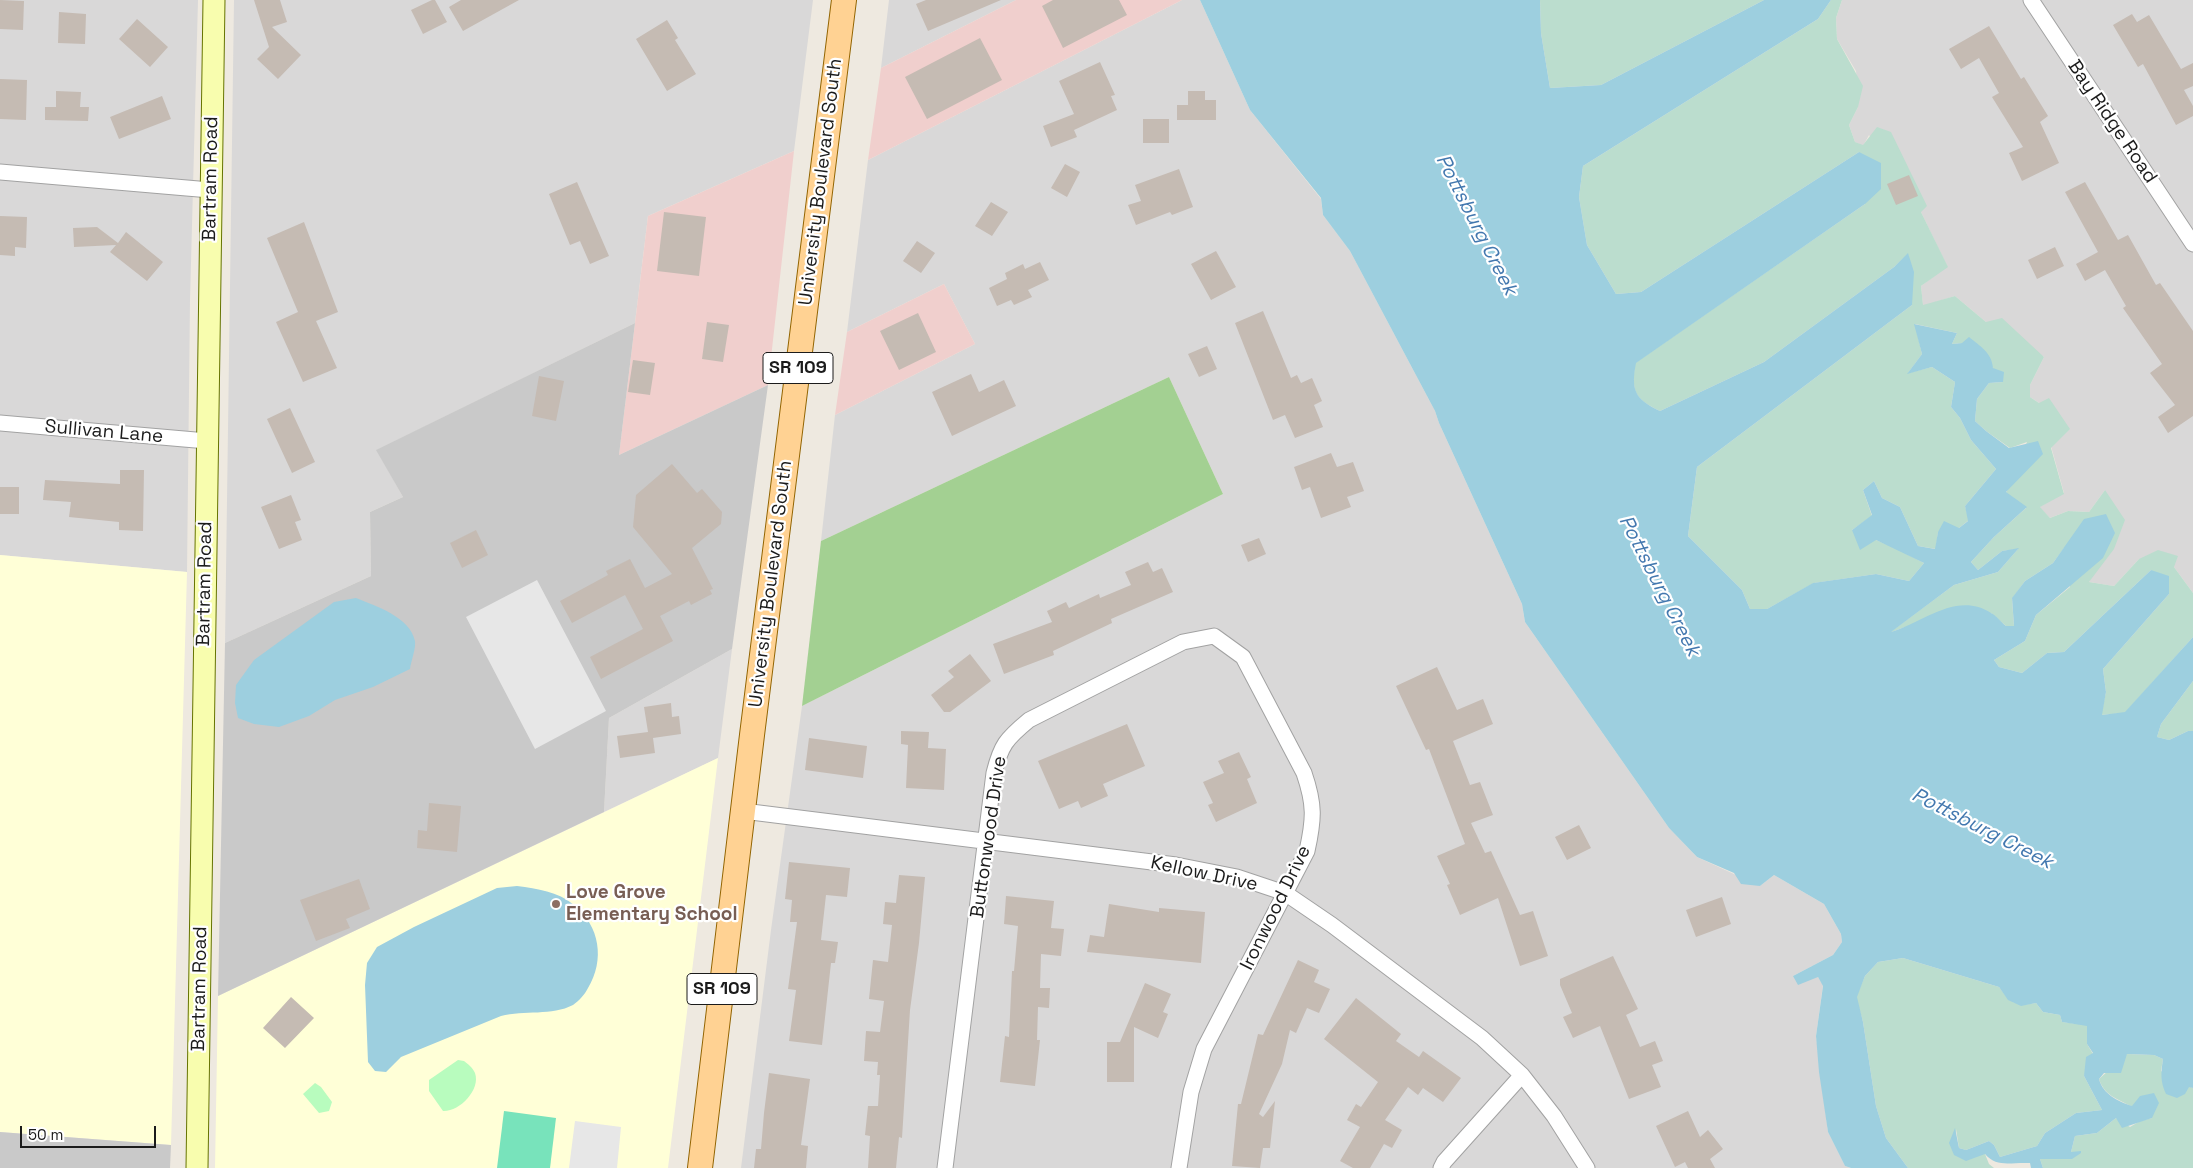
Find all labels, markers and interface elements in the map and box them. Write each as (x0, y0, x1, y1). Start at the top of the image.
street label: Bay Ridge Road (2062, 56, 2162, 188)
street label: University Boulevard South (795, 57, 847, 307)
street label: Bartram Road (199, 116, 223, 242)
water label: Pottsburg Creek (1430, 151, 1522, 299)
road number: SR 109 (763, 352, 833, 383)
street label: Sullivan Lane (44, 415, 164, 449)
street label: University Boulevard South (745, 459, 797, 709)
water label: Pottsburg Creek (1613, 512, 1705, 660)
street label: Bartram Road (193, 521, 217, 647)
street label: Buttonwood Drive (966, 754, 1012, 920)
water label: Pottsburg Creek (1908, 783, 2056, 875)
street label: Ironwood Drive (1236, 842, 1316, 974)
street label: Kellow Drive (1148, 852, 1260, 896)
place label: Love Grove Elementary School (566, 882, 738, 926)
marker: Love Grove Elementary School (550, 898, 562, 910)
street label: Bartram Road (188, 926, 212, 1052)
road number: SR 109 (687, 974, 757, 1004)
scale bar (22, 1116, 159, 1148)
text: 50 m (28, 1125, 63, 1144)

